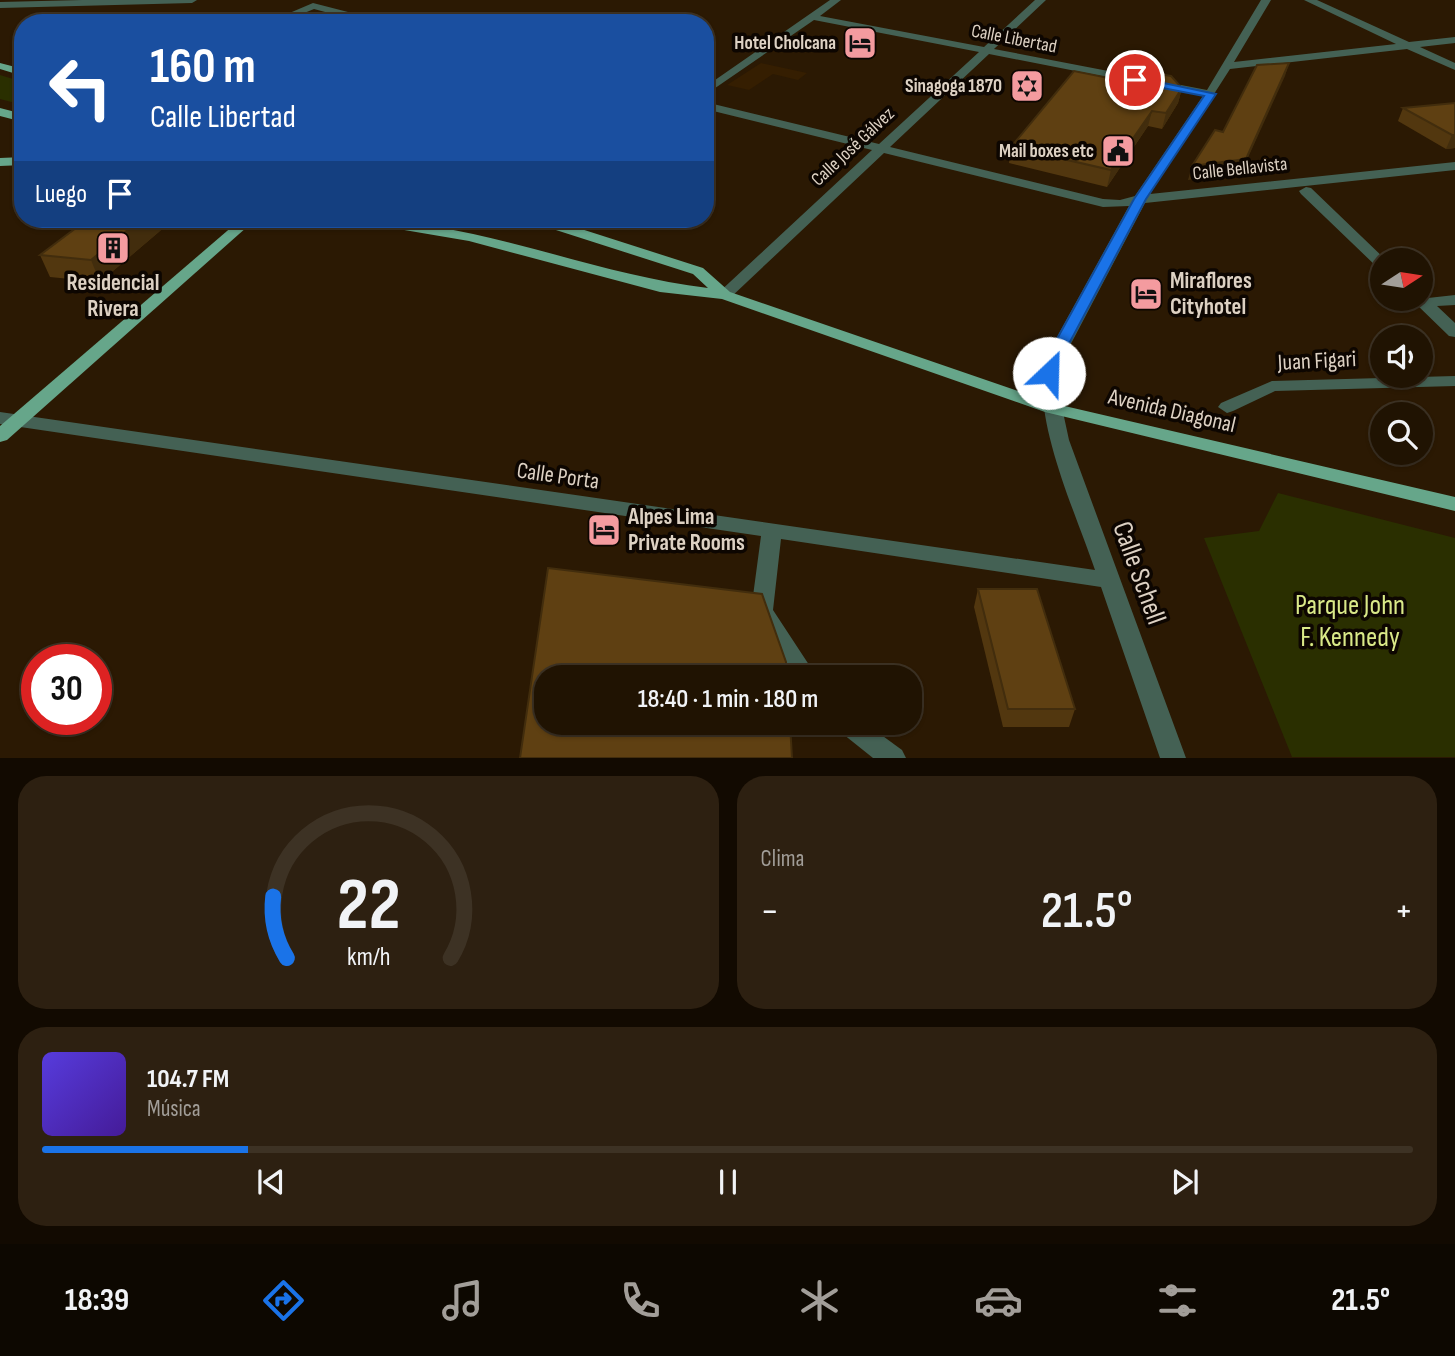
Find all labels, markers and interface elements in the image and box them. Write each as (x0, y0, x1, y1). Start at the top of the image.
street label: Calle Libertad (969, 19, 1059, 59)
hotel icon: Hotel Cholcana (841, 24, 879, 62)
place label: Hotel Cholcana (734, 32, 836, 55)
text: 160 m (150, 38, 256, 97)
icon: left (35, 42, 126, 133)
pin (1105, 50, 1165, 110)
icon: arrive (1116, 61, 1154, 99)
synagogue icon: Sinagoga 1870 (1008, 67, 1046, 105)
place label: Sinagoga 1870 (905, 75, 1002, 98)
text: Calle Libertad (150, 98, 296, 137)
street label: Calle José Gálvez (807, 103, 899, 191)
public building icon: Mail boxes etc (1099, 132, 1137, 170)
place label: Mail boxes etc (999, 140, 1094, 163)
street label: Calle Bellavista (1192, 153, 1288, 185)
icon: arrive (101, 175, 139, 213)
text: Luego (35, 179, 87, 210)
building icon: Residencial Rivera (94, 229, 132, 267)
north arrow (1370, 248, 1433, 312)
map controls (1370, 248, 1433, 465)
place label: Miraflores Cityhotel (1170, 267, 1252, 321)
place label: Residencial Rivera (67, 269, 159, 323)
hotel icon: Miraflores Cityhotel (1127, 275, 1165, 313)
button: sound (1370, 325, 1433, 388)
position arrow (1012, 336, 1086, 410)
street label: Juan Figari (1276, 345, 1357, 377)
street label: Avenida Diagonal (1105, 383, 1238, 439)
button: search (1370, 402, 1433, 465)
street label: Calle Porta (515, 456, 601, 496)
place label: Alpes Lima Private Rooms (627, 503, 745, 557)
hotel icon: Alpes Lima Private Rooms (585, 511, 623, 549)
street label: Calle Schell (1105, 517, 1173, 629)
park label: Parque John F. Kennedy (1295, 589, 1405, 654)
speed limit sign: 30 (21, 644, 112, 735)
text: 18:40 · 1 min · 180 m (638, 684, 818, 715)
text: Clima (761, 845, 804, 873)
text: 22 (336, 863, 400, 951)
text: 21.5° (1041, 880, 1133, 943)
text: − (761, 889, 779, 934)
text: + (1394, 889, 1413, 934)
text: km/h (347, 942, 390, 973)
text: 104.7 FM (147, 1064, 229, 1095)
text: Música (147, 1095, 201, 1123)
icon: previous (252, 1163, 290, 1201)
icon: pause (709, 1163, 747, 1201)
icon: next (1166, 1163, 1204, 1201)
icon: directions (259, 1276, 308, 1325)
icon: music (438, 1276, 487, 1325)
icon: phone (616, 1276, 665, 1325)
icon: climate (795, 1276, 844, 1325)
icon: car (974, 1276, 1023, 1325)
icon: filters (1153, 1276, 1202, 1325)
text: 18:39 (65, 1281, 129, 1320)
text: 21.5° (1331, 1281, 1390, 1320)

